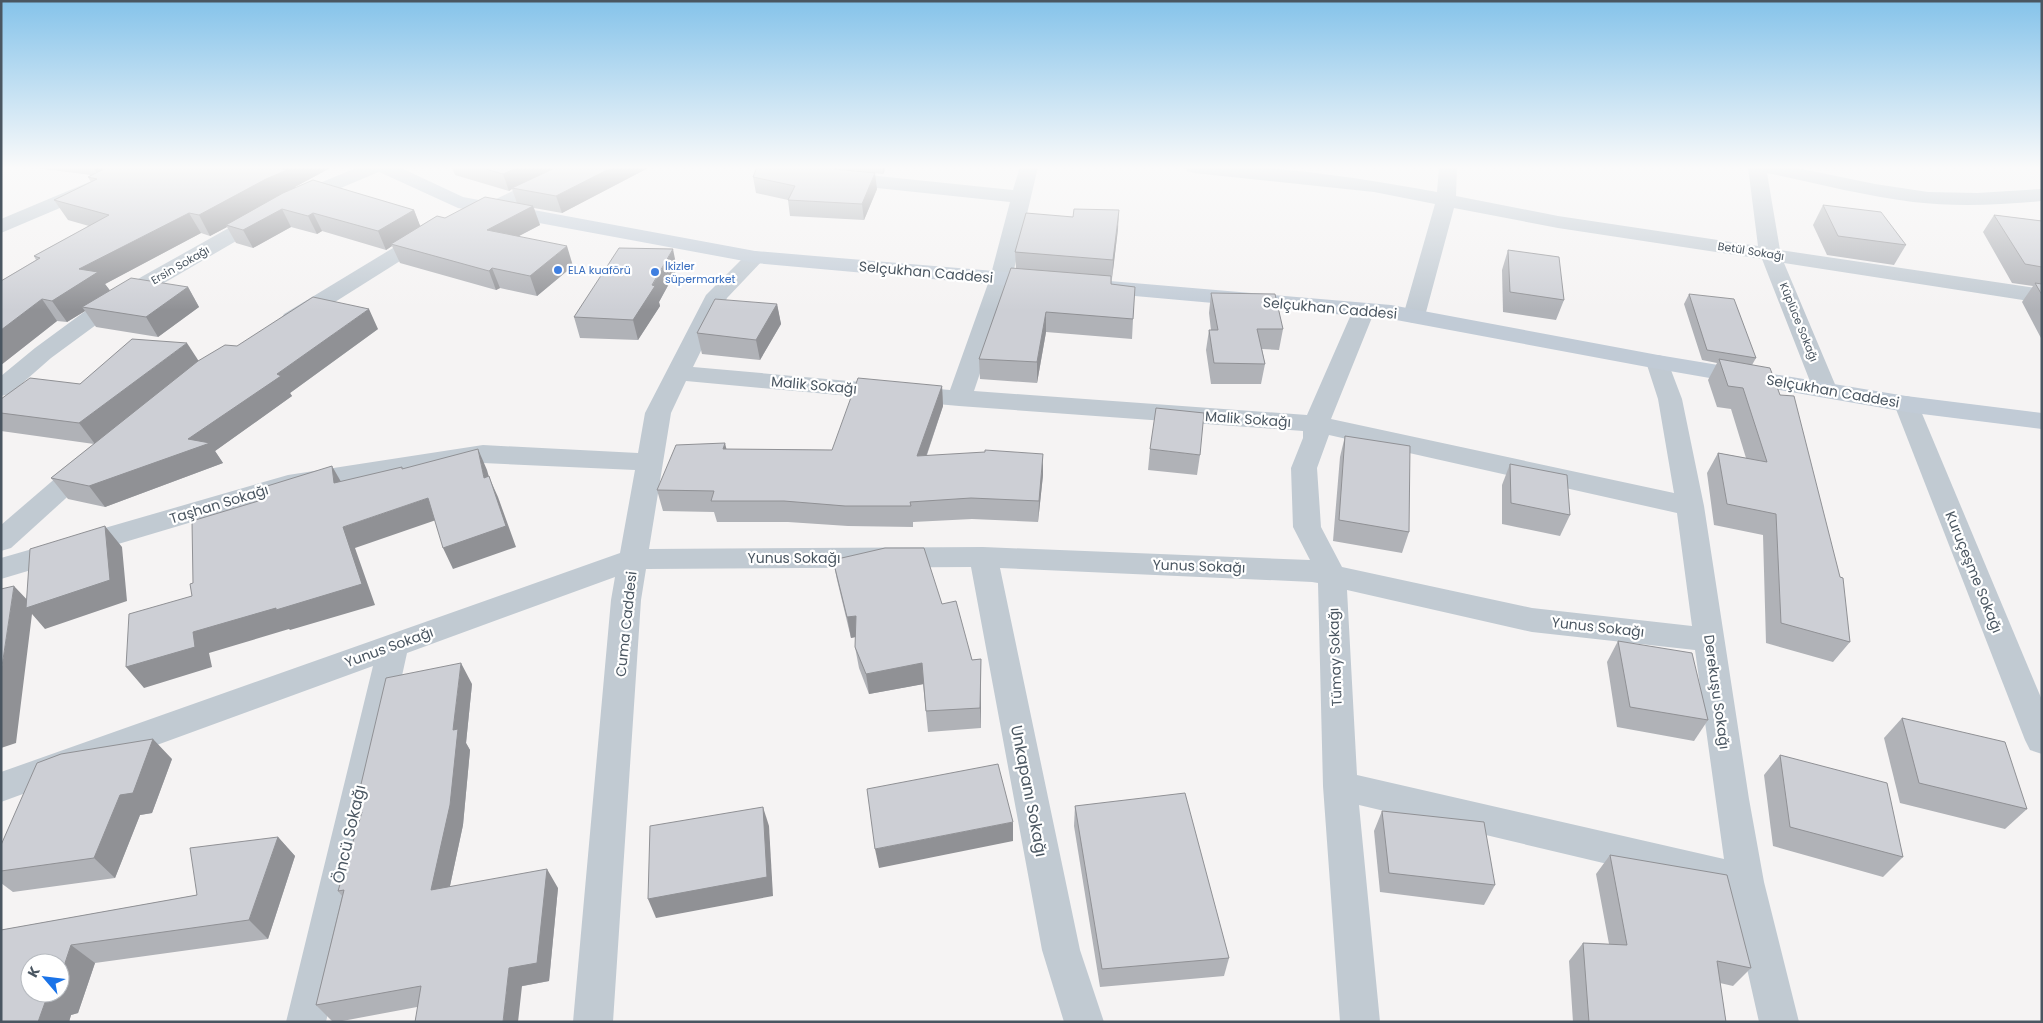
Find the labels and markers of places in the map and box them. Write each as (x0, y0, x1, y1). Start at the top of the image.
place label: İkizler süpermarket (665, 258, 736, 287)
place label: ELA kuaförü (568, 262, 631, 278)
marker: ELA kuaförü (552, 264, 564, 276)
marker: İkizler süpermarket (649, 266, 661, 278)

